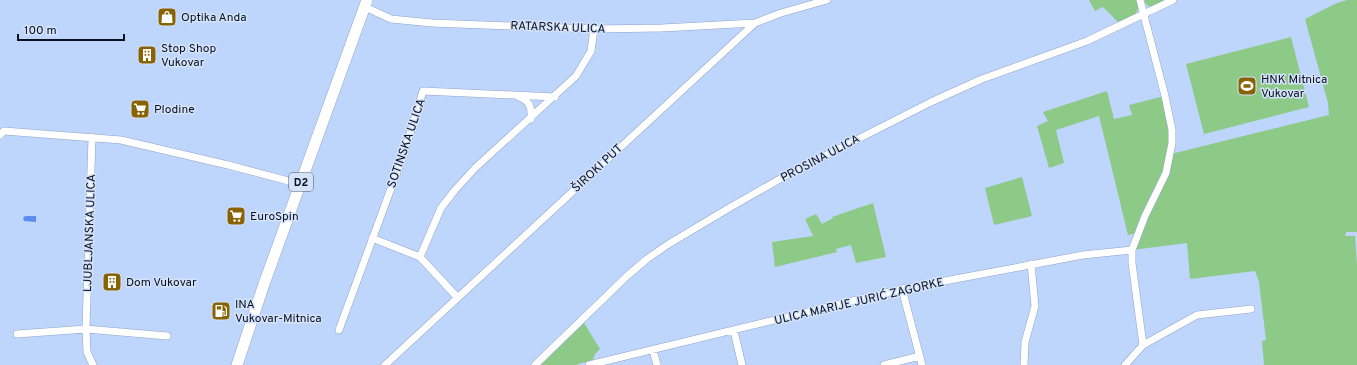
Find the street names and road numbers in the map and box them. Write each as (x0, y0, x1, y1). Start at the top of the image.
street label: RATARSKA ULICA (510, 18, 606, 38)
street label: SOTINSKA ULICA (384, 96, 430, 190)
street label: PROSINA ULICA (778, 131, 863, 187)
street label: ŠIROKI PUT (569, 141, 627, 196)
road number: D2 (289, 173, 313, 191)
street label: LJUBLJANSKA ULICA (80, 174, 100, 292)
street label: ULICA MARIJE JURIĆ ZAGORKE (773, 275, 946, 329)

